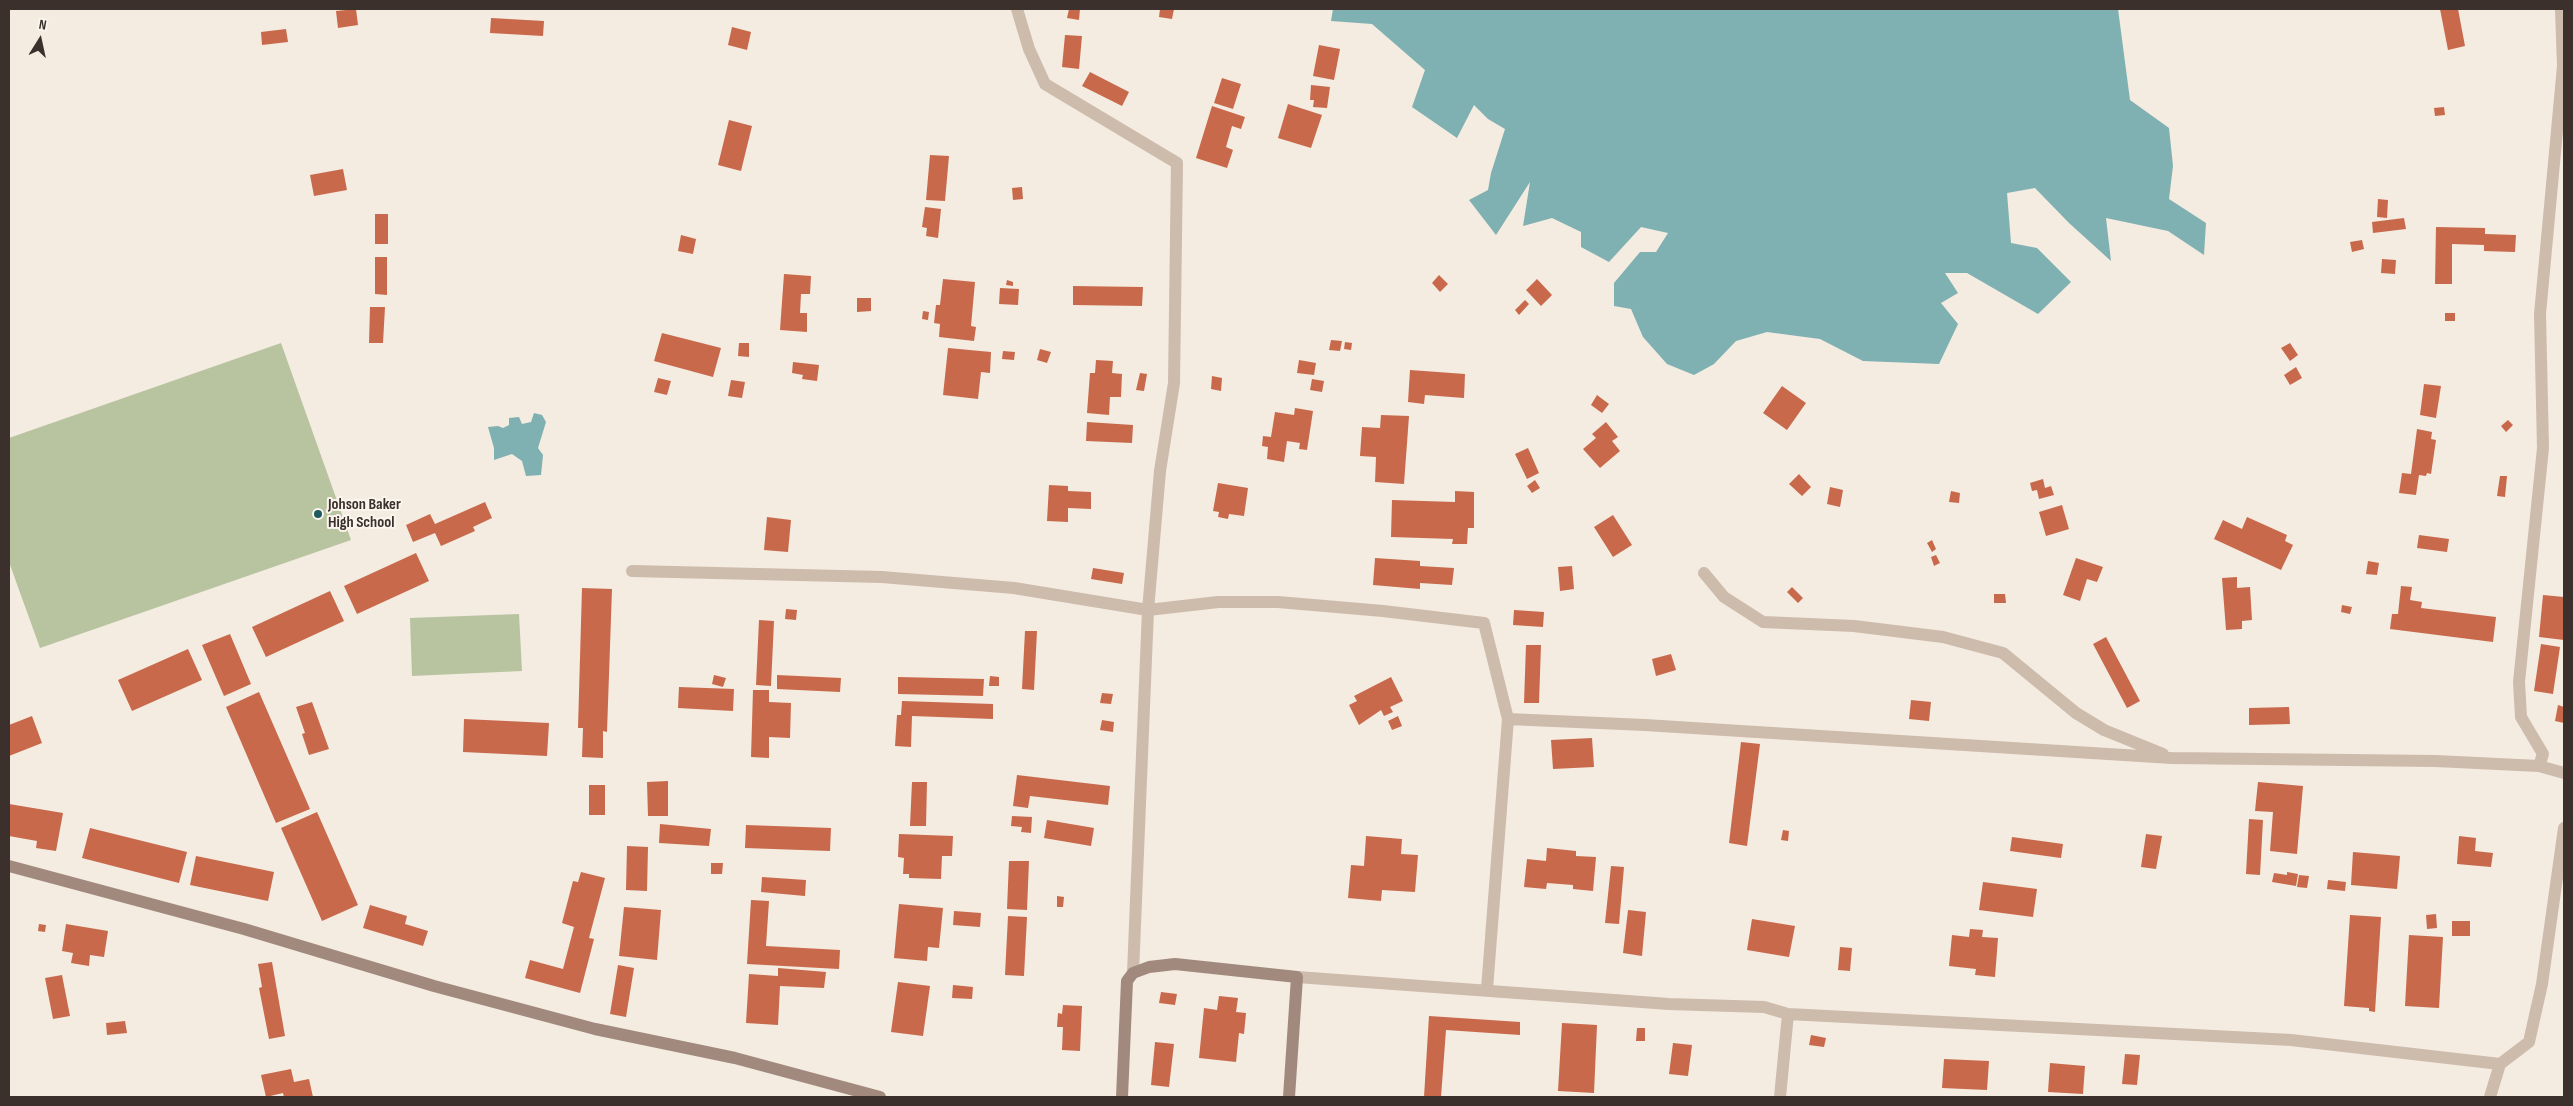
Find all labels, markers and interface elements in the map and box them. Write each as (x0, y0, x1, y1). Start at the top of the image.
north arrow (15, 15, 65, 65)
text: N (38, 16, 48, 34)
place label: Johson Baker High School (328, 495, 401, 533)
marker: Johson Baker High School (312, 508, 324, 520)

